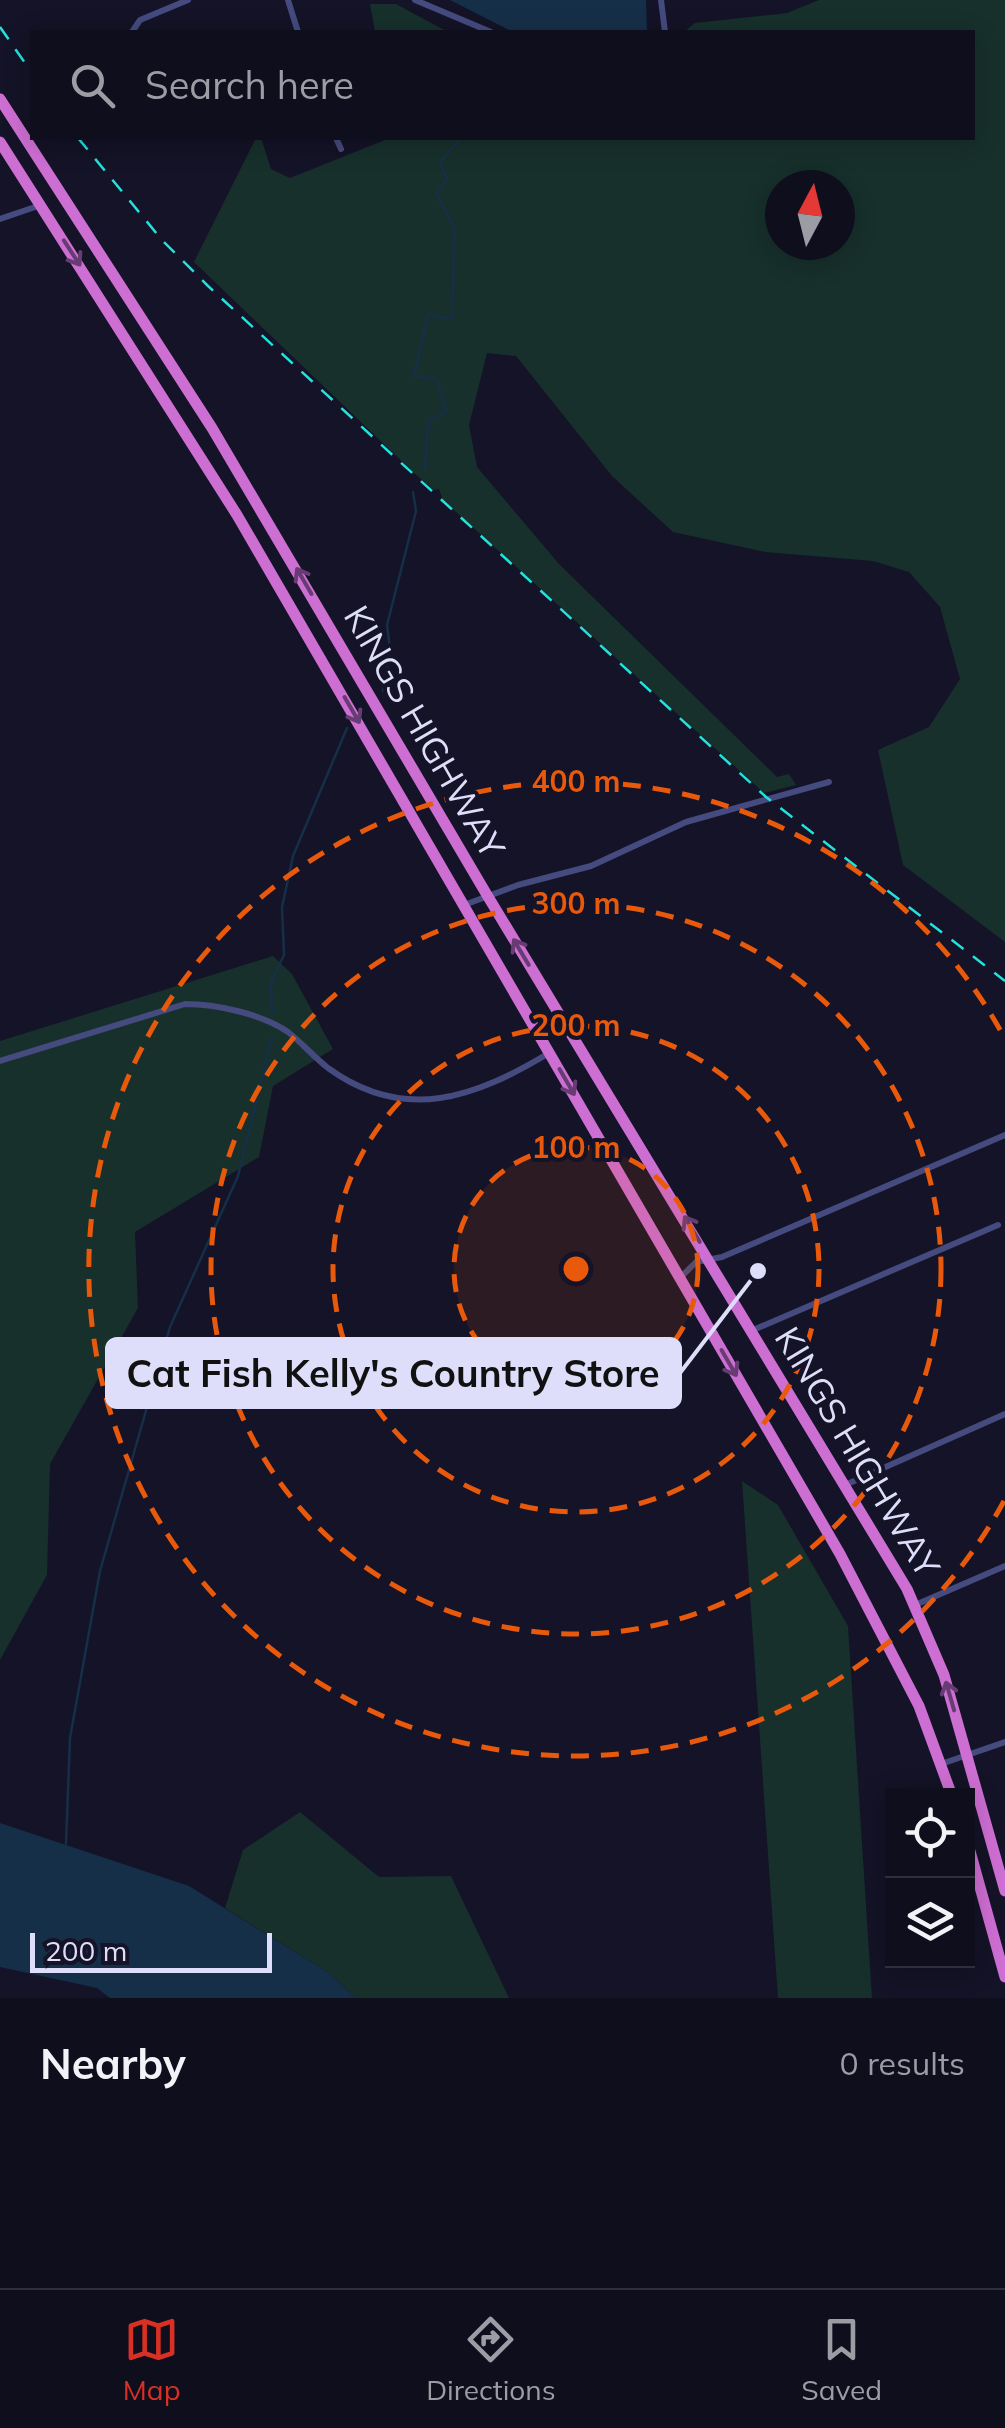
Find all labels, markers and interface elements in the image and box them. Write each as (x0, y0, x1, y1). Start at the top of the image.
search box (30, 30, 975, 140)
icon: search (65, 58, 120, 113)
text: Search here (145, 61, 354, 109)
north arrow (765, 170, 855, 260)
one-way arrow (62, 239, 83, 267)
one-way arrow (294, 567, 314, 596)
street label: KINGS HIGHWAY (335, 598, 515, 866)
one-way arrow (342, 694, 362, 724)
text: 400 m (531, 762, 621, 800)
text: 300 m (531, 884, 621, 922)
one-way arrow (511, 938, 531, 967)
text: 200 m (531, 1006, 621, 1044)
one-way arrow (557, 1067, 577, 1096)
text: 100 m (531, 1128, 621, 1166)
one-way arrow (682, 1215, 702, 1244)
centre of rings (558, 1251, 594, 1287)
street label: KINGS HIGHWAY (766, 1318, 950, 1585)
callout: Cat Fish Kelly's Country Store (107, 1339, 680, 1407)
one-way arrow (720, 1348, 740, 1377)
text: Cat Fish Kelly's Country Store (126, 1349, 660, 1397)
one-way arrow (940, 1681, 958, 1712)
map controls (885, 1788, 975, 1968)
button: locate (885, 1788, 975, 1878)
button: layers (885, 1878, 975, 1968)
scale bar (30, 1928, 272, 1972)
text: 200 m (45, 1933, 127, 1968)
text: Nearby (40, 2037, 186, 2090)
text: 0 results (840, 2043, 965, 2083)
tab: Map (123, 2312, 180, 2407)
tab: Directions (426, 2312, 556, 2407)
tab: Saved (801, 2312, 882, 2407)

